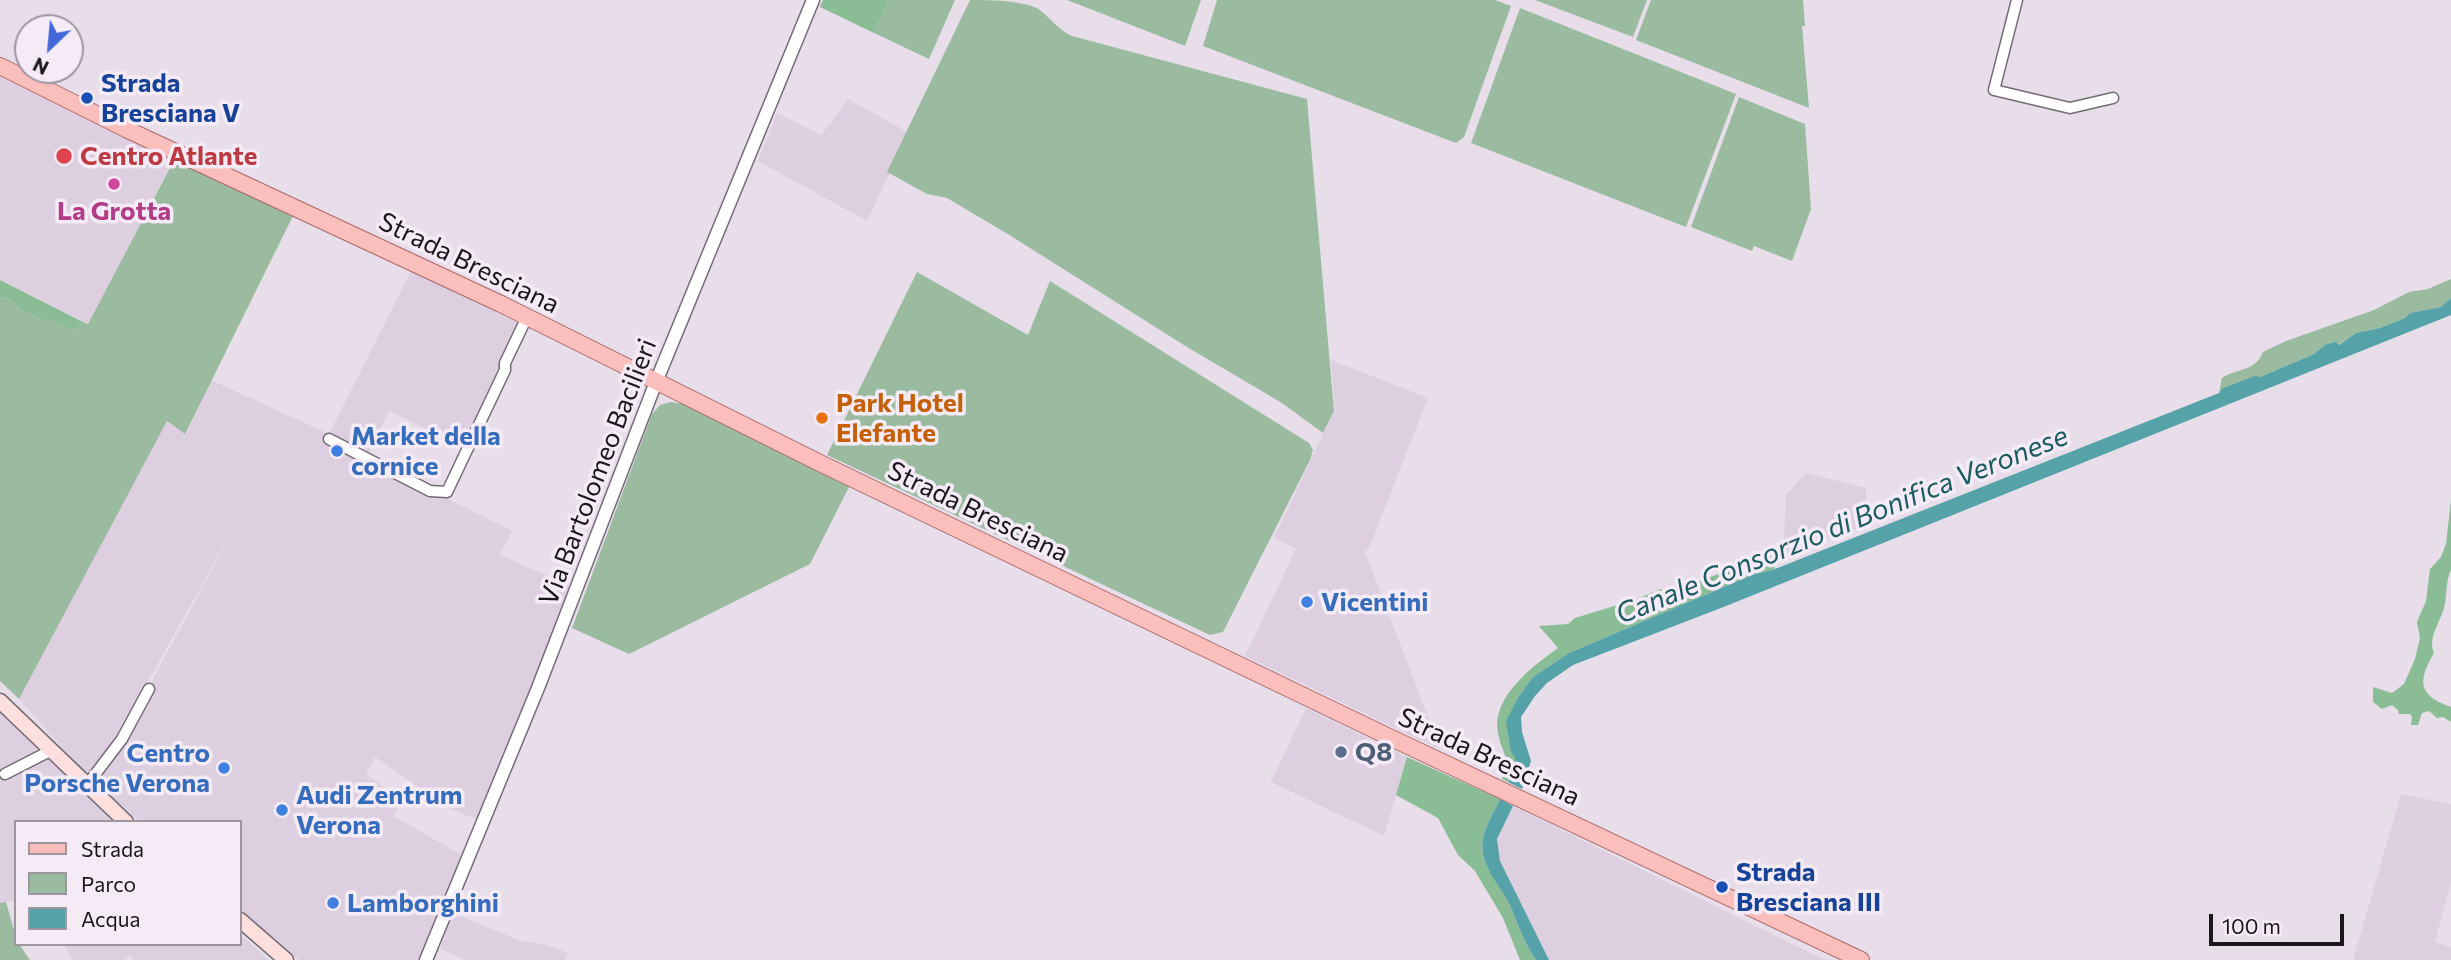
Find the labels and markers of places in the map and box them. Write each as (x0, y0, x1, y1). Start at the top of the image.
place label: Strada Bresciana V (101, 67, 240, 128)
marker: Strada Bresciana V (79, 90, 95, 106)
place label: Centro Atlante (80, 140, 257, 172)
marker: Centro Atlante (54, 146, 74, 166)
marker: La Grotta (106, 176, 122, 192)
place label: La Grotta (57, 195, 171, 227)
place label: Park Hotel Elefante (836, 387, 964, 448)
marker: Park Hotel Elefante (814, 410, 830, 426)
place label: Market della cornice (351, 420, 501, 481)
marker: Market della cornice (329, 443, 345, 459)
place label: Vicentini (1321, 586, 1429, 618)
marker: Vicentini (1299, 594, 1315, 610)
place label: Q8 (1355, 736, 1392, 768)
place label: Centro Porsche Verona (24, 737, 210, 798)
marker: Q8 (1333, 744, 1349, 760)
marker: Centro Porsche Verona (216, 760, 232, 776)
place label: Audi Zentrum Verona (296, 779, 462, 840)
marker: Audi Zentrum Verona (274, 802, 290, 818)
place label: Strada Bresciana III (1736, 856, 1881, 917)
marker: Strada Bresciana III (1714, 879, 1730, 895)
place label: Lamborghini (347, 887, 499, 919)
marker: Lamborghini (325, 895, 341, 911)

